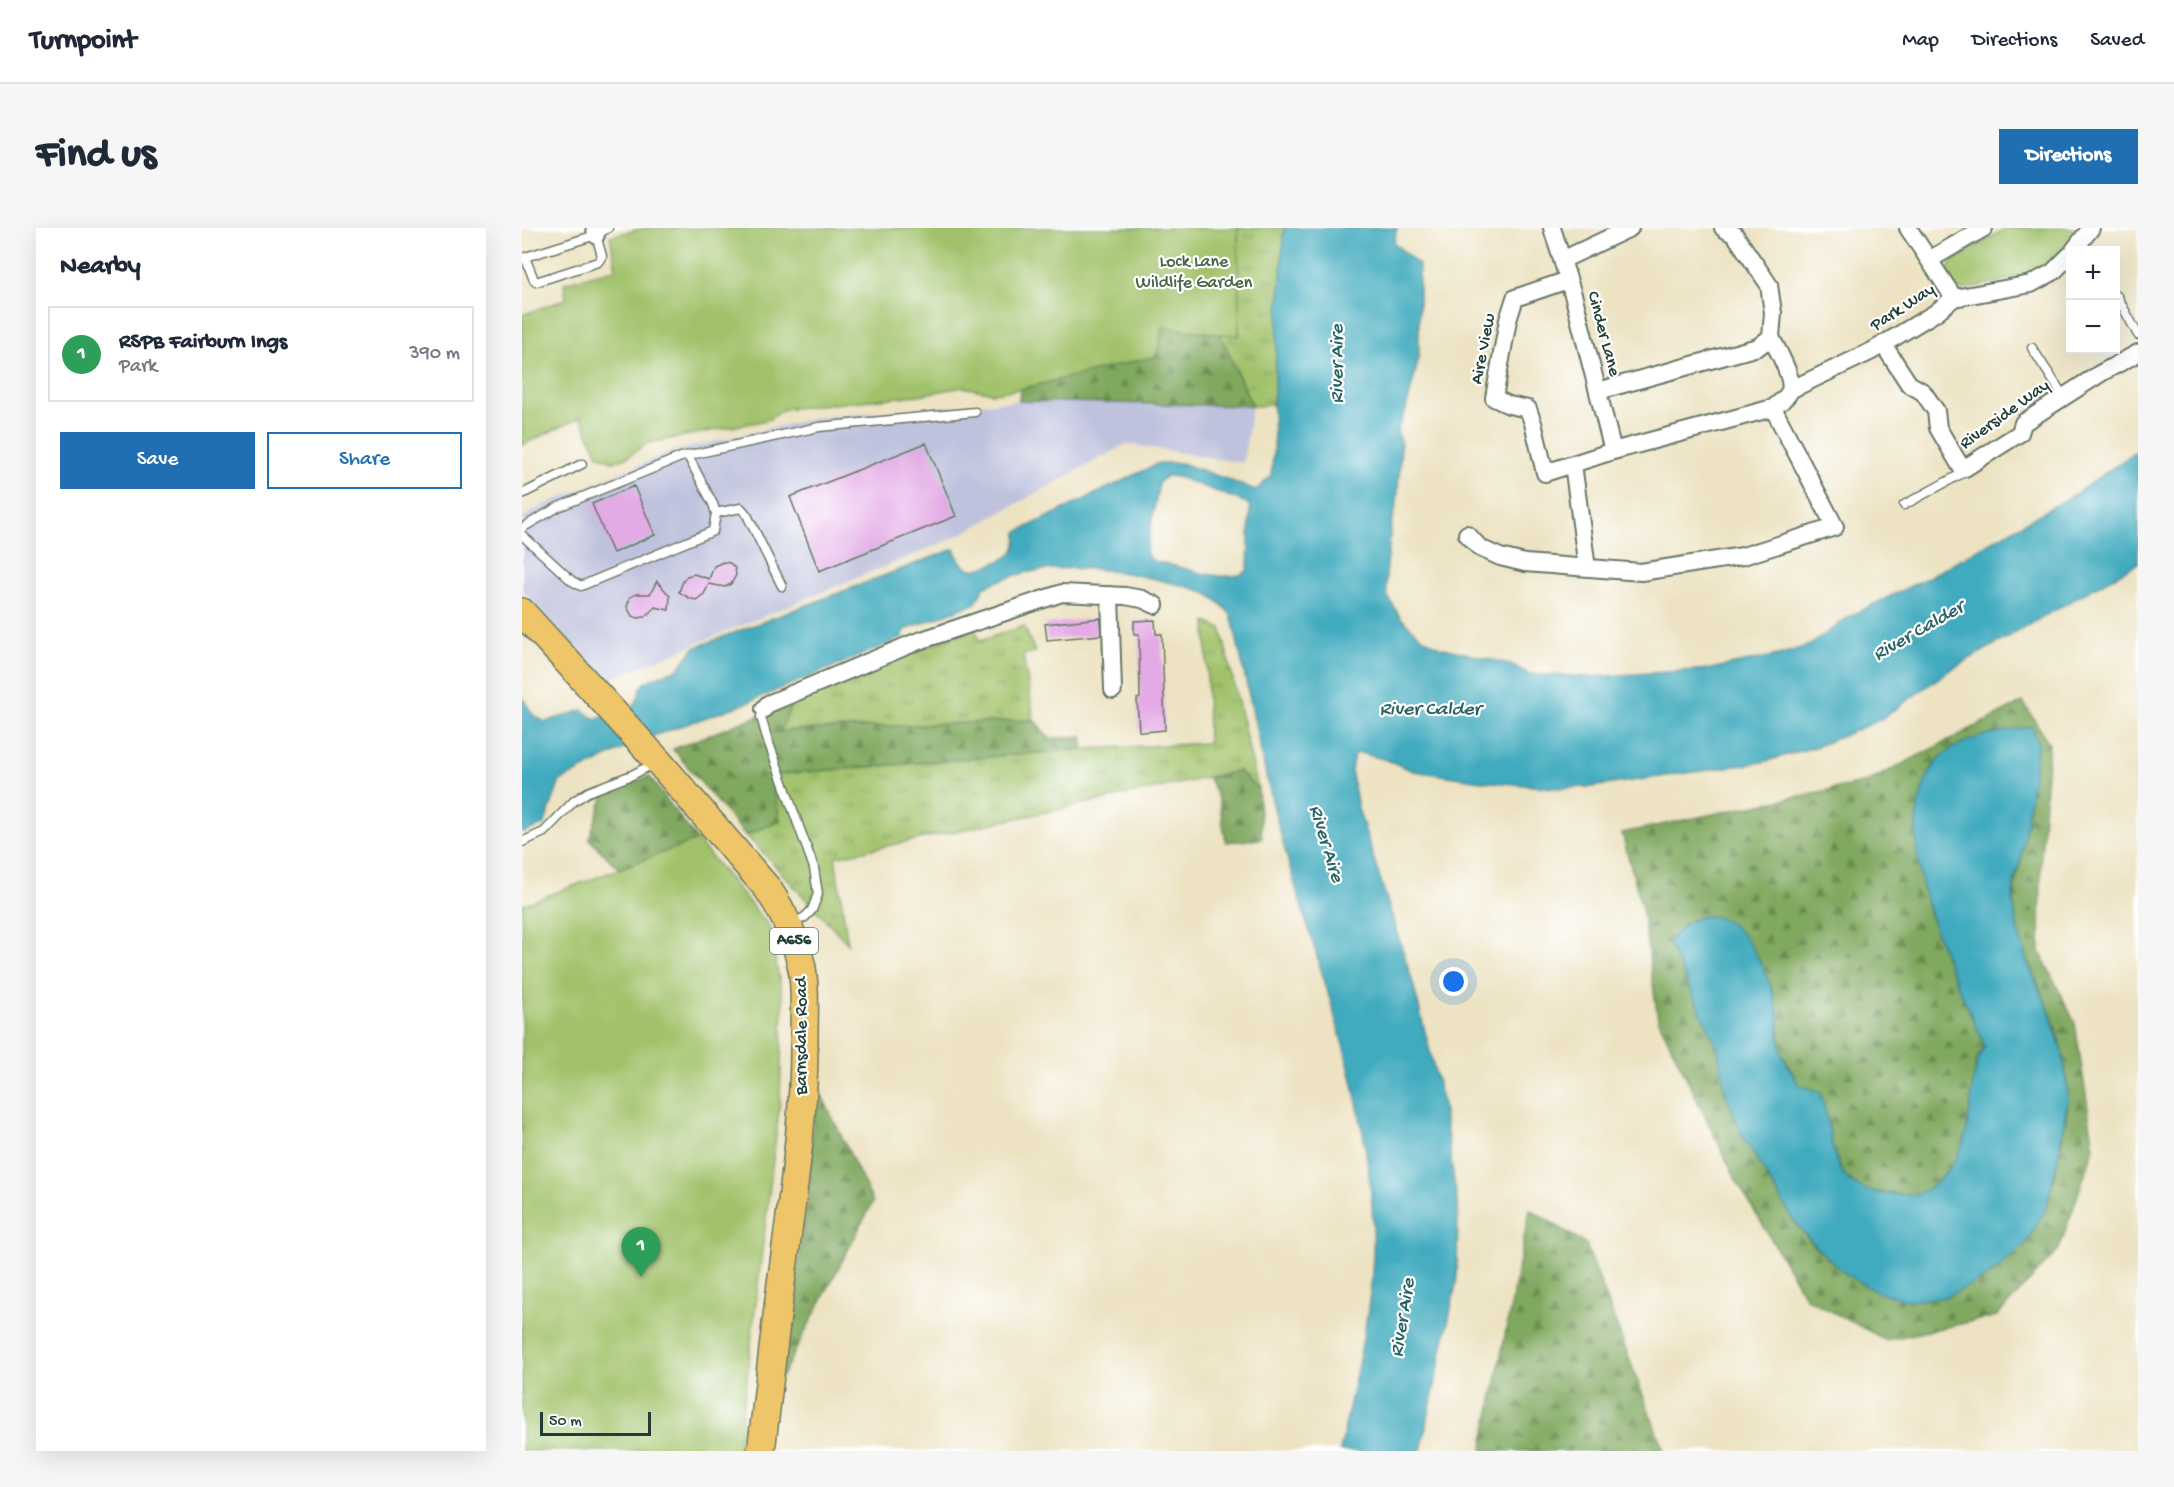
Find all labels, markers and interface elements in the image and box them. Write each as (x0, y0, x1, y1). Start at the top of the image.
text: Turnpoint (30, 25, 136, 58)
text: Map (1902, 29, 1939, 54)
text: Directions (1972, 29, 2057, 54)
text: Saved (2090, 29, 2144, 54)
button: Directions (1999, 129, 2138, 184)
text: Find us (36, 132, 156, 181)
map controls (2066, 246, 2120, 354)
button: + (2066, 246, 2120, 300)
text: Nearby (60, 252, 141, 283)
park label: Lock Lane Wildlife Garden (1136, 252, 1253, 294)
street label: Park Way (1866, 279, 1939, 337)
street label: Cinder Lane (1582, 289, 1625, 379)
button: − (2066, 300, 2120, 354)
street label: Aire View (1467, 312, 1501, 386)
water label: River Aire (1327, 324, 1350, 404)
text: RSPB Fairburn Ings (119, 330, 287, 356)
text: 1 (77, 343, 86, 366)
text: 390 m (409, 343, 460, 366)
text: Park (119, 356, 157, 379)
street label: Riverside Way (1956, 375, 2054, 455)
button: Save (60, 432, 255, 489)
button: Share (267, 432, 462, 489)
water label: River Calder (1869, 595, 1972, 667)
water label: River Calder (1379, 699, 1485, 722)
water label: River Aire (1302, 803, 1348, 886)
road number: A656 (770, 928, 818, 954)
your location (1439, 967, 1468, 996)
street label: Barnsdale Road (792, 975, 813, 1096)
pin: 1 (622, 1228, 660, 1277)
water label: River Aire (1386, 1276, 1422, 1359)
scale bar (540, 1409, 651, 1436)
text: 50 m (549, 1413, 582, 1432)

